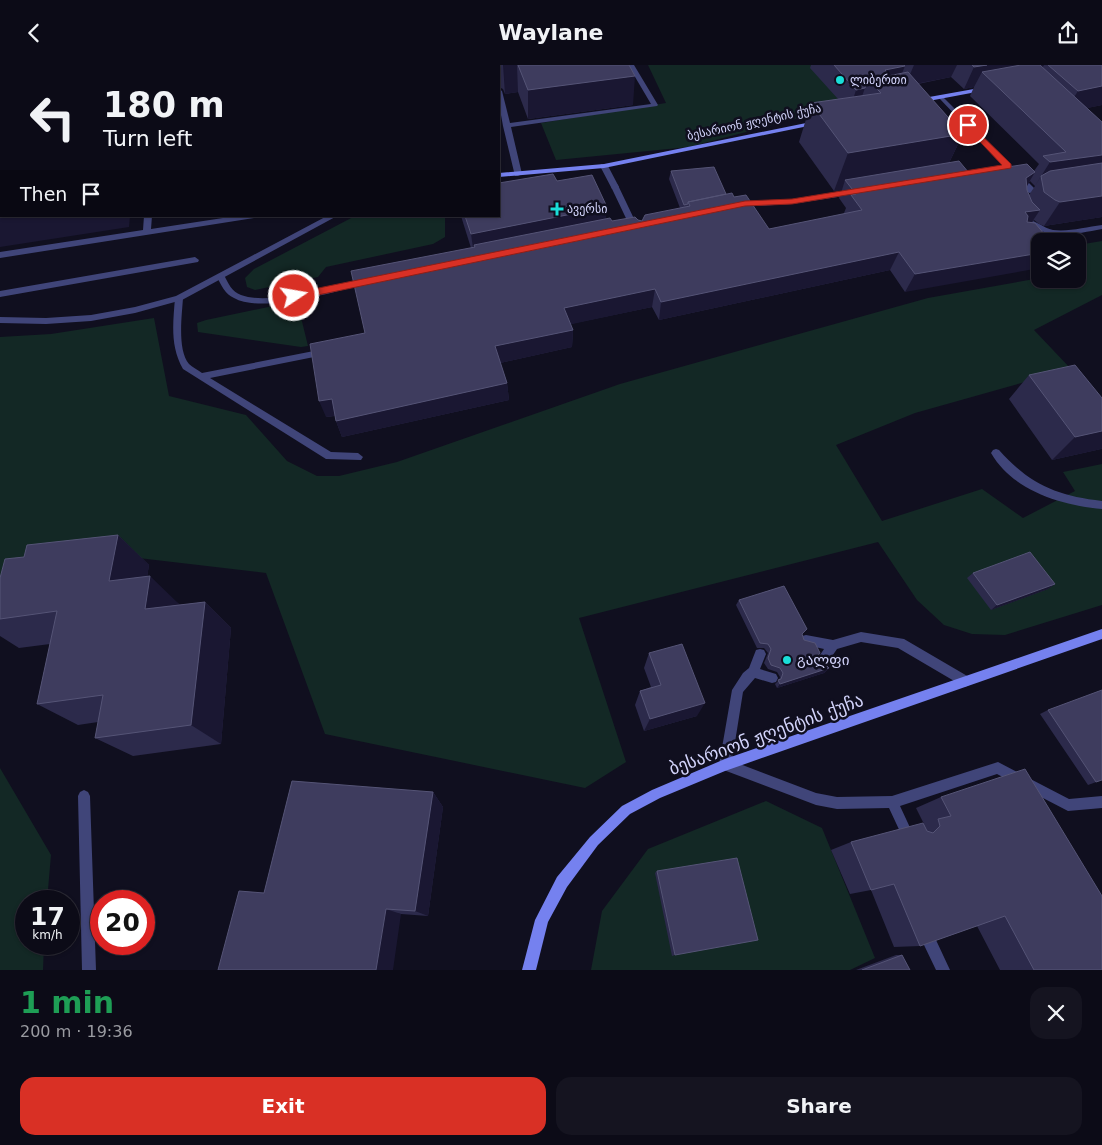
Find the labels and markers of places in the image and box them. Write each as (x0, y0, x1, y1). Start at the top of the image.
place label: ლიბერთი (850, 73, 907, 87)
marker: ლიბერთი (834, 74, 846, 86)
pin (947, 104, 989, 146)
place label: ავერსი (567, 202, 607, 216)
marker: ავერსი (551, 203, 563, 215)
place label: გალფი (797, 651, 850, 669)
marker: გალფი (781, 654, 793, 666)

